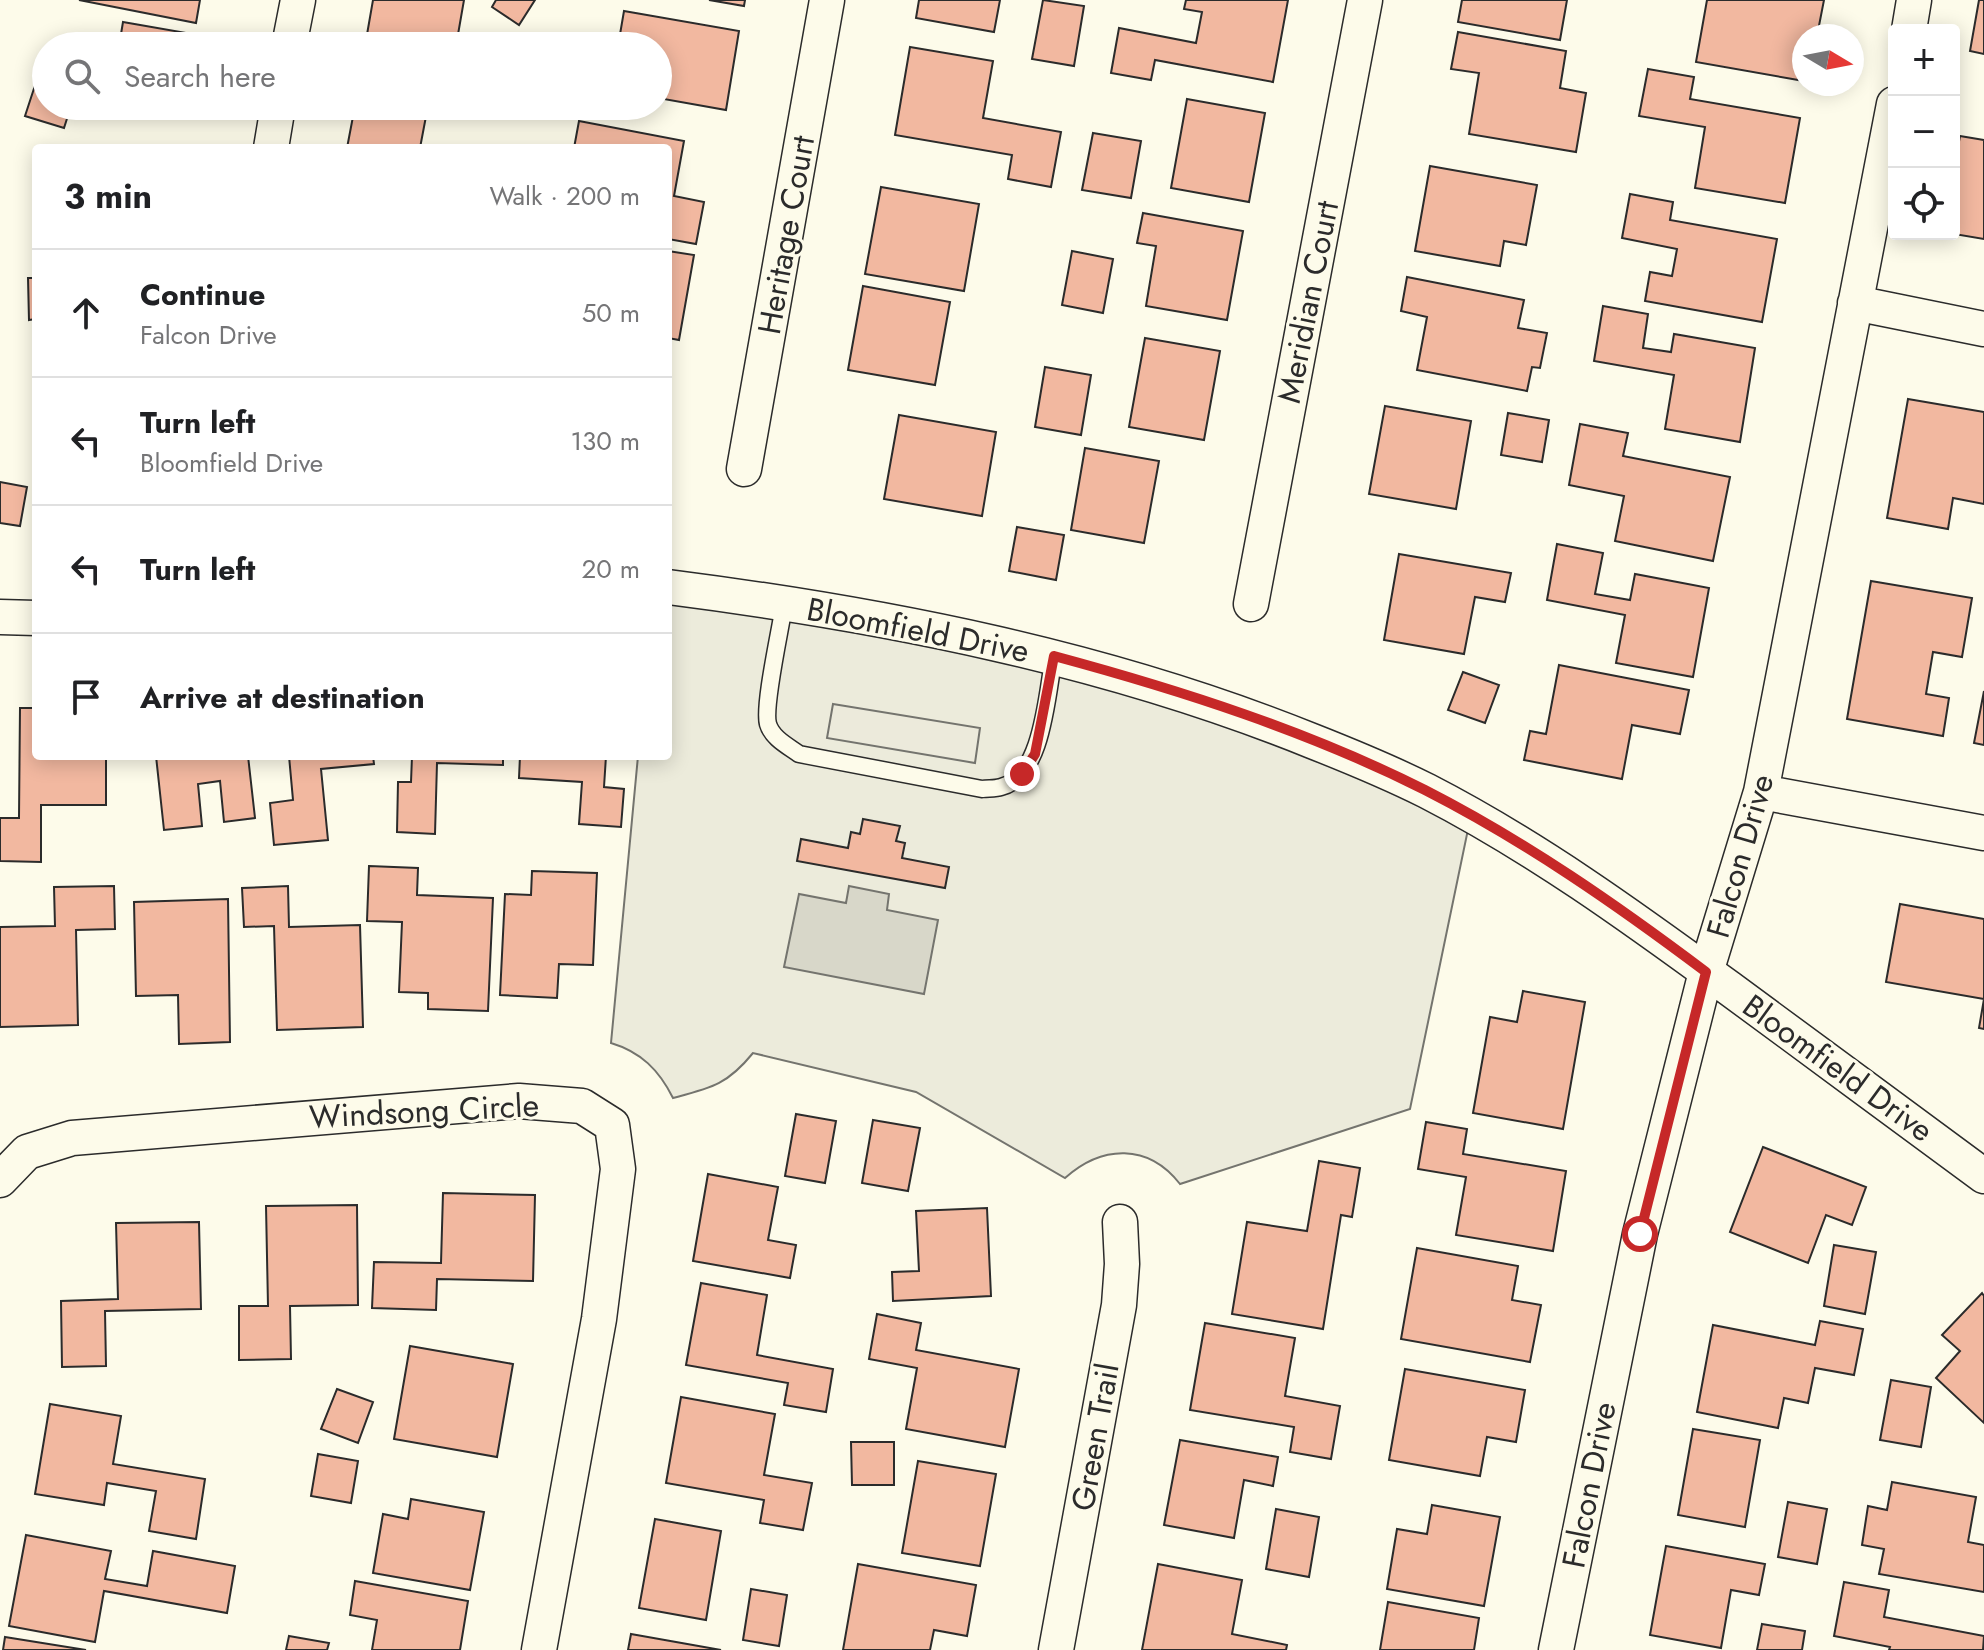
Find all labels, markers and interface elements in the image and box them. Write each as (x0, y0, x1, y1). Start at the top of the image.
north arrow (1792, 24, 1864, 96)
map controls (1888, 24, 1960, 240)
button: + (1888, 24, 1960, 96)
search box (32, 32, 672, 120)
icon: search (60, 54, 104, 98)
text: Search here (124, 55, 276, 98)
button: − (1888, 96, 1960, 168)
street label: Heritage Court (746, 132, 826, 338)
button: locate (1888, 168, 1960, 240)
text: 3 min (64, 172, 152, 221)
text: Walk · 200 m (489, 177, 640, 215)
street label: Meridian Court (1266, 197, 1350, 407)
text: Continue (140, 273, 266, 316)
icon: ahead (64, 291, 108, 335)
text: 50 m (582, 294, 640, 332)
text: Falcon Drive (140, 316, 277, 354)
text: Turn left (140, 401, 255, 444)
icon: left (64, 419, 108, 463)
text: 130 m (570, 422, 640, 460)
text: Bloomfield Drive (140, 444, 323, 482)
icon: left (64, 547, 108, 591)
text: Turn left (140, 548, 255, 591)
text: 20 m (582, 550, 640, 588)
street label: Bloomfield Drive (803, 586, 1033, 674)
icon: arrive (64, 675, 108, 719)
text: Arrive at destination (140, 676, 425, 719)
route end (1004, 756, 1040, 792)
street label: Falcon Drive (1695, 769, 1785, 943)
street label: Bloomfield Drive (1733, 983, 1943, 1153)
street label: Windsong Circle (308, 1082, 540, 1140)
route start (1622, 1216, 1658, 1252)
street label: Green Trail (1059, 1360, 1131, 1514)
street label: Falcon Drive (1550, 1398, 1628, 1572)

